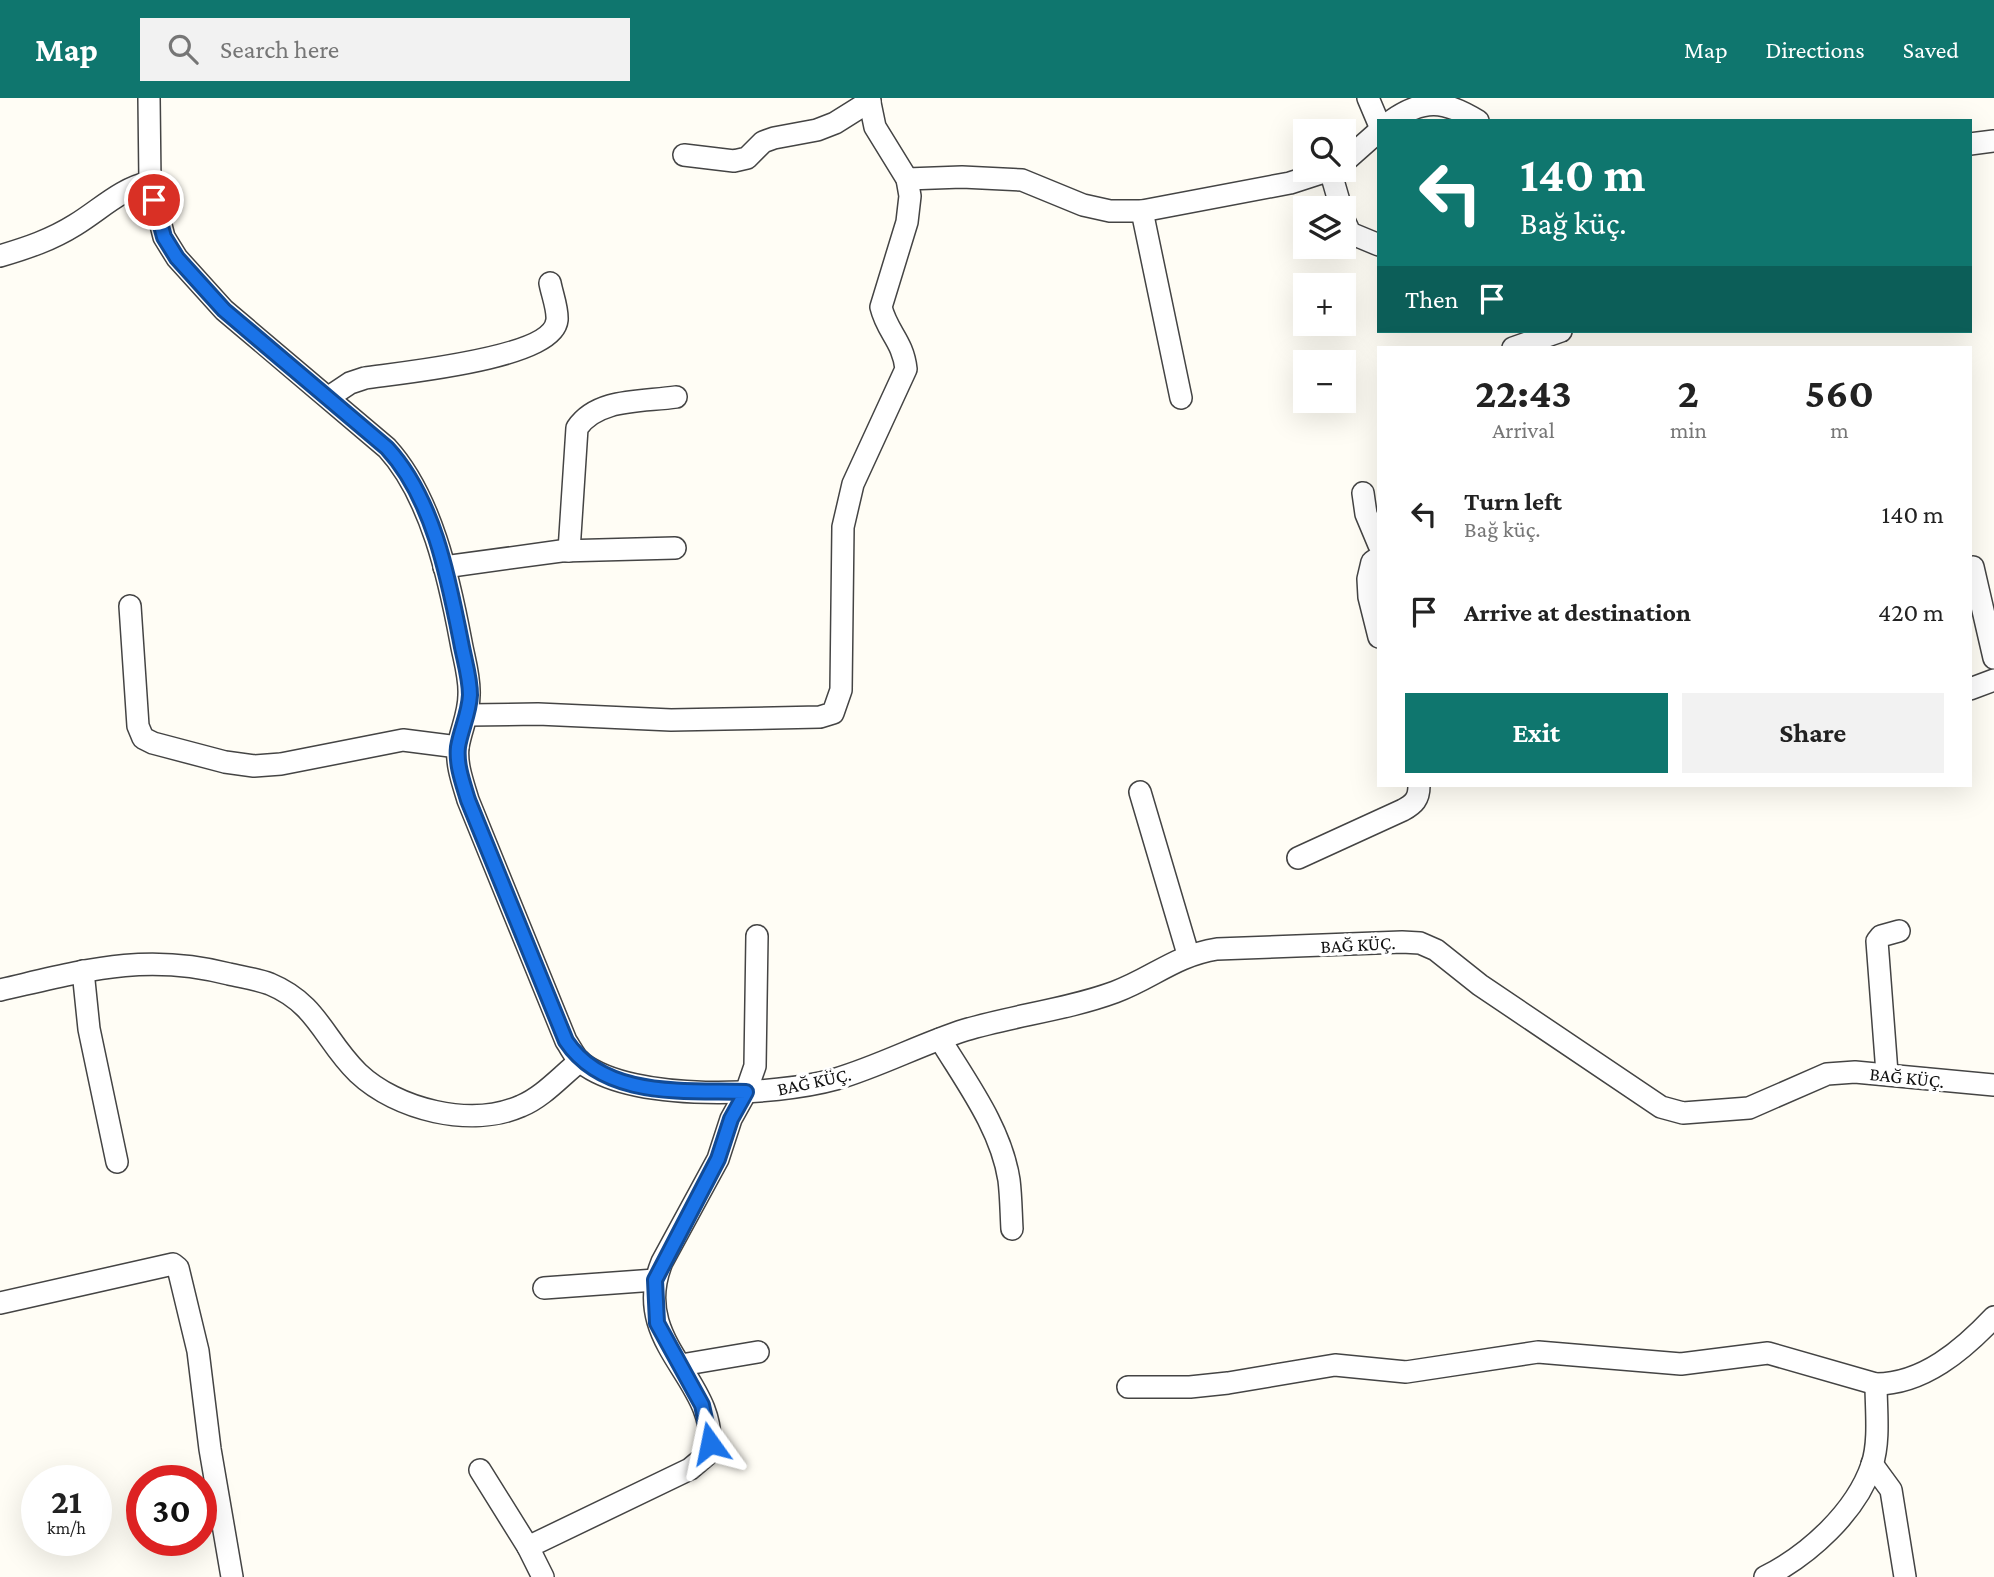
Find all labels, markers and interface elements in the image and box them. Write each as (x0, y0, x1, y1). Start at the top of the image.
search box (140, 18, 630, 81)
icon: search (164, 30, 202, 68)
text: Map (35, 31, 98, 68)
text: Search here (220, 35, 339, 64)
text: Map (1684, 36, 1728, 63)
text: Directions (1766, 36, 1865, 63)
text: Saved (1903, 36, 1959, 63)
map controls (1293, 119, 1356, 413)
button: search (1293, 119, 1356, 182)
icon: left (1405, 147, 1496, 238)
text: 140 m (1520, 147, 1645, 202)
pin (124, 170, 184, 230)
icon: arrive (135, 181, 173, 219)
button: layers (1293, 196, 1356, 259)
text: Bağ küç. (1520, 205, 1626, 241)
button: + (1293, 273, 1356, 336)
icon: arrive (1473, 280, 1511, 318)
text: Then (1405, 285, 1459, 314)
button: − (1293, 350, 1356, 413)
text: 22:43 (1475, 369, 1572, 416)
text: 2 (1678, 369, 1699, 416)
text: 560 (1805, 369, 1874, 416)
text: Arrival (1492, 417, 1555, 443)
text: min (1670, 417, 1707, 443)
text: m (1830, 417, 1849, 443)
text: Turn left (1464, 487, 1562, 516)
icon: left (1405, 495, 1443, 533)
text: 140 m (1882, 500, 1944, 529)
text: Bağ küç. (1464, 516, 1541, 542)
icon: arrive (1405, 593, 1443, 631)
text: Arrive at destination (1464, 598, 1691, 627)
text: 420 m (1878, 598, 1944, 627)
button: Exit (1405, 693, 1668, 773)
button: Share (1682, 693, 1944, 773)
street label: BAĞ KÜÇ. (1320, 932, 1396, 957)
street label: BAĞ KÜÇ. (775, 1063, 853, 1100)
street label: BAĞ KÜÇ. (1869, 1063, 1945, 1092)
position arrow (673, 1406, 747, 1480)
speed limit sign: 30 (126, 1465, 217, 1556)
text: 21 (51, 1482, 82, 1521)
text: km/h (47, 1518, 86, 1538)

